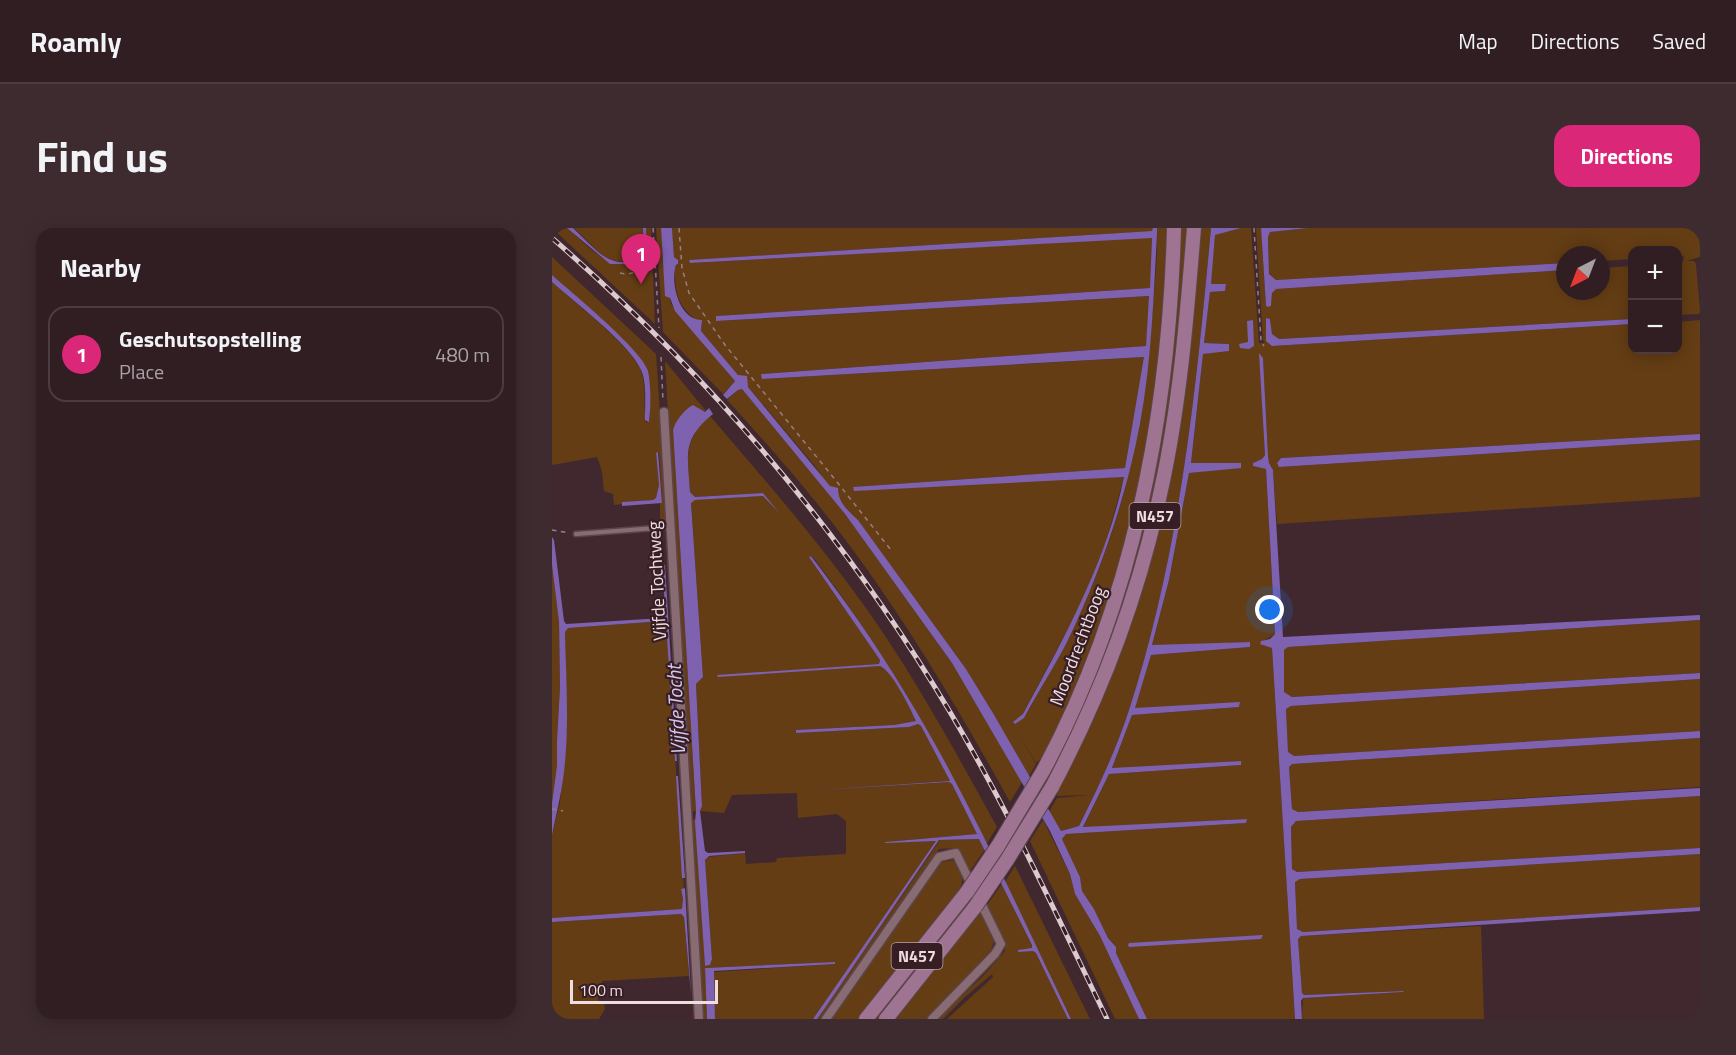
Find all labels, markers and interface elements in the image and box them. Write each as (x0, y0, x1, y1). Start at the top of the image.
text: Roamly (30, 20, 121, 63)
text: Map (1458, 25, 1498, 57)
text: Directions (1531, 25, 1620, 57)
text: Saved (1653, 25, 1706, 57)
text: Find us (36, 124, 168, 188)
button: Directions (1554, 125, 1700, 187)
pin: 1 (622, 235, 661, 284)
north arrow (1556, 246, 1610, 300)
map controls (1628, 246, 1682, 354)
button: + (1628, 246, 1682, 300)
text: Nearby (60, 248, 141, 287)
button: − (1628, 300, 1682, 354)
text: Geschutsopstelling (119, 322, 301, 356)
text: 1 (76, 339, 87, 370)
text: 480 m (435, 339, 490, 370)
text: Place (119, 356, 164, 387)
road number: N457 (1130, 503, 1180, 529)
street label: Vijfde Tochtweg (640, 521, 673, 642)
street label: Moordrechtboog (1042, 582, 1113, 710)
your location (1255, 595, 1284, 624)
water label: Vijfde Tocht (658, 661, 693, 756)
road number: N457 (892, 943, 943, 969)
scale bar (570, 977, 718, 1004)
text: 100 m (579, 978, 623, 1002)

